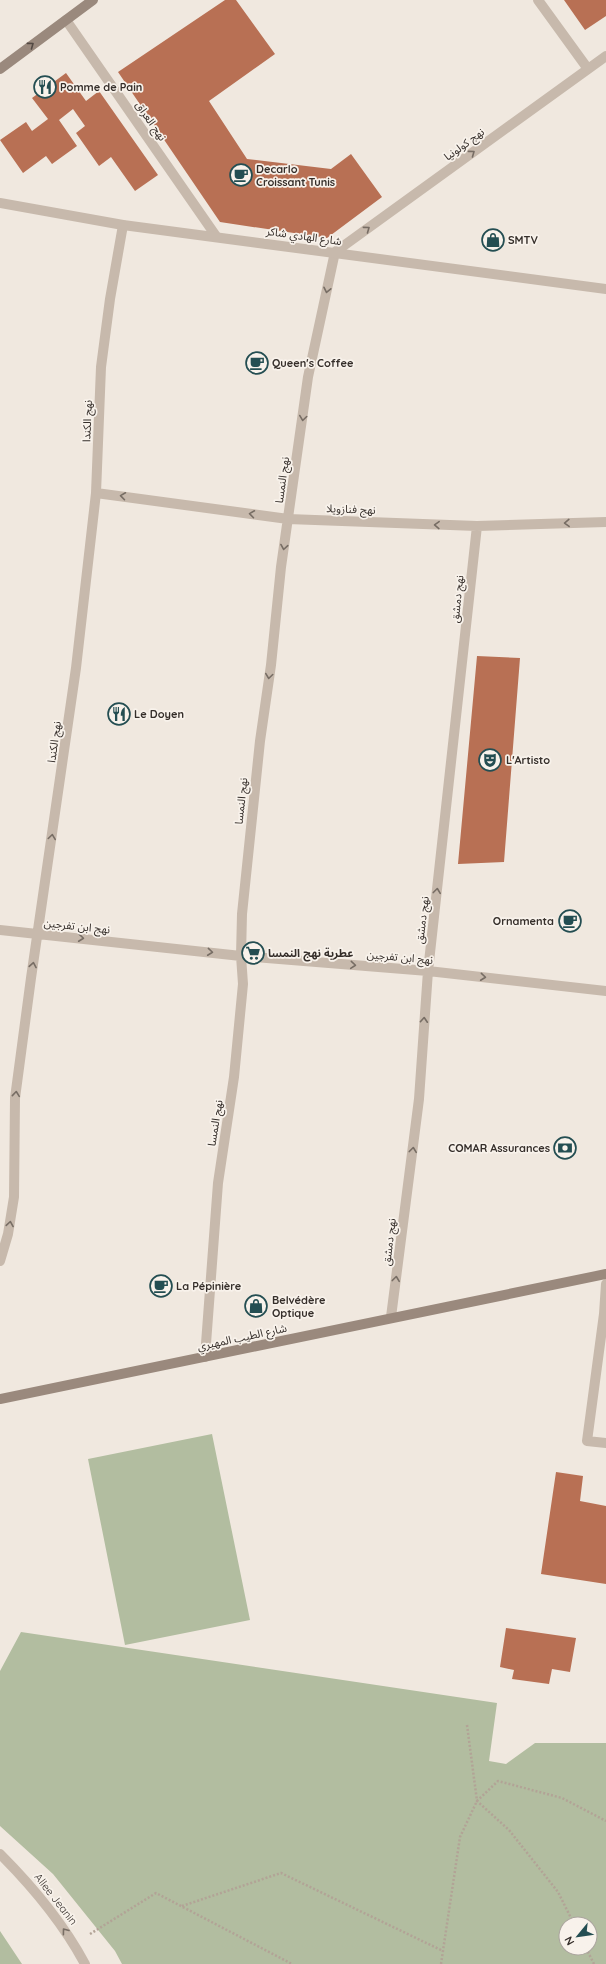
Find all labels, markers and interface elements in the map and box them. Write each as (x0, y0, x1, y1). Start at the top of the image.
one-way arrow (27, 43, 34, 50)
restaurant icon: Pomme de Pain (32, 74, 58, 100)
place label: Pomme de Pain (60, 80, 142, 94)
street label: نهج العراق (132, 99, 170, 144)
street label: نهج كولونيا (441, 125, 488, 164)
one-way arrow (468, 150, 475, 158)
cafe icon: Decarlo Croissant Tunis (228, 162, 254, 188)
place label: Decarlo Croissant Tunis (256, 162, 335, 189)
street label: شارع الهادي شاكر (264, 224, 343, 251)
one-way arrow (362, 227, 369, 234)
shop icon: SMTV (480, 227, 506, 253)
place label: SMTV (508, 233, 539, 247)
one-way arrow (324, 287, 332, 293)
cafe icon: Queen's Coffee (244, 350, 270, 376)
place label: Queen's Coffee (272, 356, 354, 370)
street label: نهج الكندا (79, 400, 96, 442)
one-way arrow (299, 415, 308, 421)
street label: نهج النمسا (272, 456, 293, 504)
one-way arrow (120, 492, 126, 501)
street label: نهج فنازويلا (326, 501, 376, 518)
one-way arrow (248, 510, 255, 519)
one-way arrow (564, 519, 570, 528)
one-way arrow (434, 520, 440, 529)
one-way arrow (280, 543, 289, 550)
street label: نهج دمشق (448, 574, 467, 624)
one-way arrow (265, 673, 274, 679)
restaurant icon: Le Doyen (106, 701, 132, 727)
place label: Le Doyen (134, 707, 184, 721)
street label: نهج الكندا (44, 720, 65, 764)
theatre icon: L'Artisto (477, 747, 503, 773)
place label: L'Artisto (506, 753, 550, 767)
street label: نهج النمسا (232, 777, 251, 825)
one-way arrow (47, 834, 56, 840)
one-way arrow (432, 888, 441, 894)
street label: نهج دمشق (412, 895, 433, 945)
cafe icon: Ornamenta (557, 908, 583, 934)
place label: Ornamenta (493, 914, 554, 928)
street label: نهج ابن تفرجين (43, 916, 111, 937)
one-way arrow (78, 934, 84, 943)
supermarket icon: عطرية نهج النمسا (240, 940, 266, 966)
place label: عطرية نهج النمسا (268, 946, 353, 962)
street label: نهج ابن تفرجين (366, 947, 434, 968)
one-way arrow (207, 948, 213, 957)
one-way arrow (350, 960, 356, 969)
one-way arrow (28, 962, 37, 968)
one-way arrow (480, 972, 486, 981)
one-way arrow (420, 1017, 429, 1023)
one-way arrow (11, 1091, 20, 1097)
street label: نهج النمسا (204, 1099, 227, 1147)
bank icon: COMAR Assurances (552, 1135, 578, 1161)
place label: COMAR Assurances (448, 1141, 550, 1155)
one-way arrow (408, 1147, 417, 1153)
street label: نهج دمشق (379, 1217, 400, 1267)
one-way arrow (5, 1221, 14, 1227)
cafe icon: La Pépinière (148, 1273, 174, 1299)
one-way arrow (391, 1276, 400, 1282)
place label: La Pépinière (176, 1279, 242, 1293)
shop icon: Belvédère Optique (243, 1293, 269, 1319)
place label: Belvédère Optique (272, 1293, 326, 1320)
street label: شارع الطيب المهيري (196, 1321, 289, 1356)
street label: Allee Jeanin (31, 1870, 81, 1928)
north arrow (558, 1916, 598, 1956)
one-way arrow (62, 1928, 70, 1935)
text: N (561, 1934, 577, 1948)

